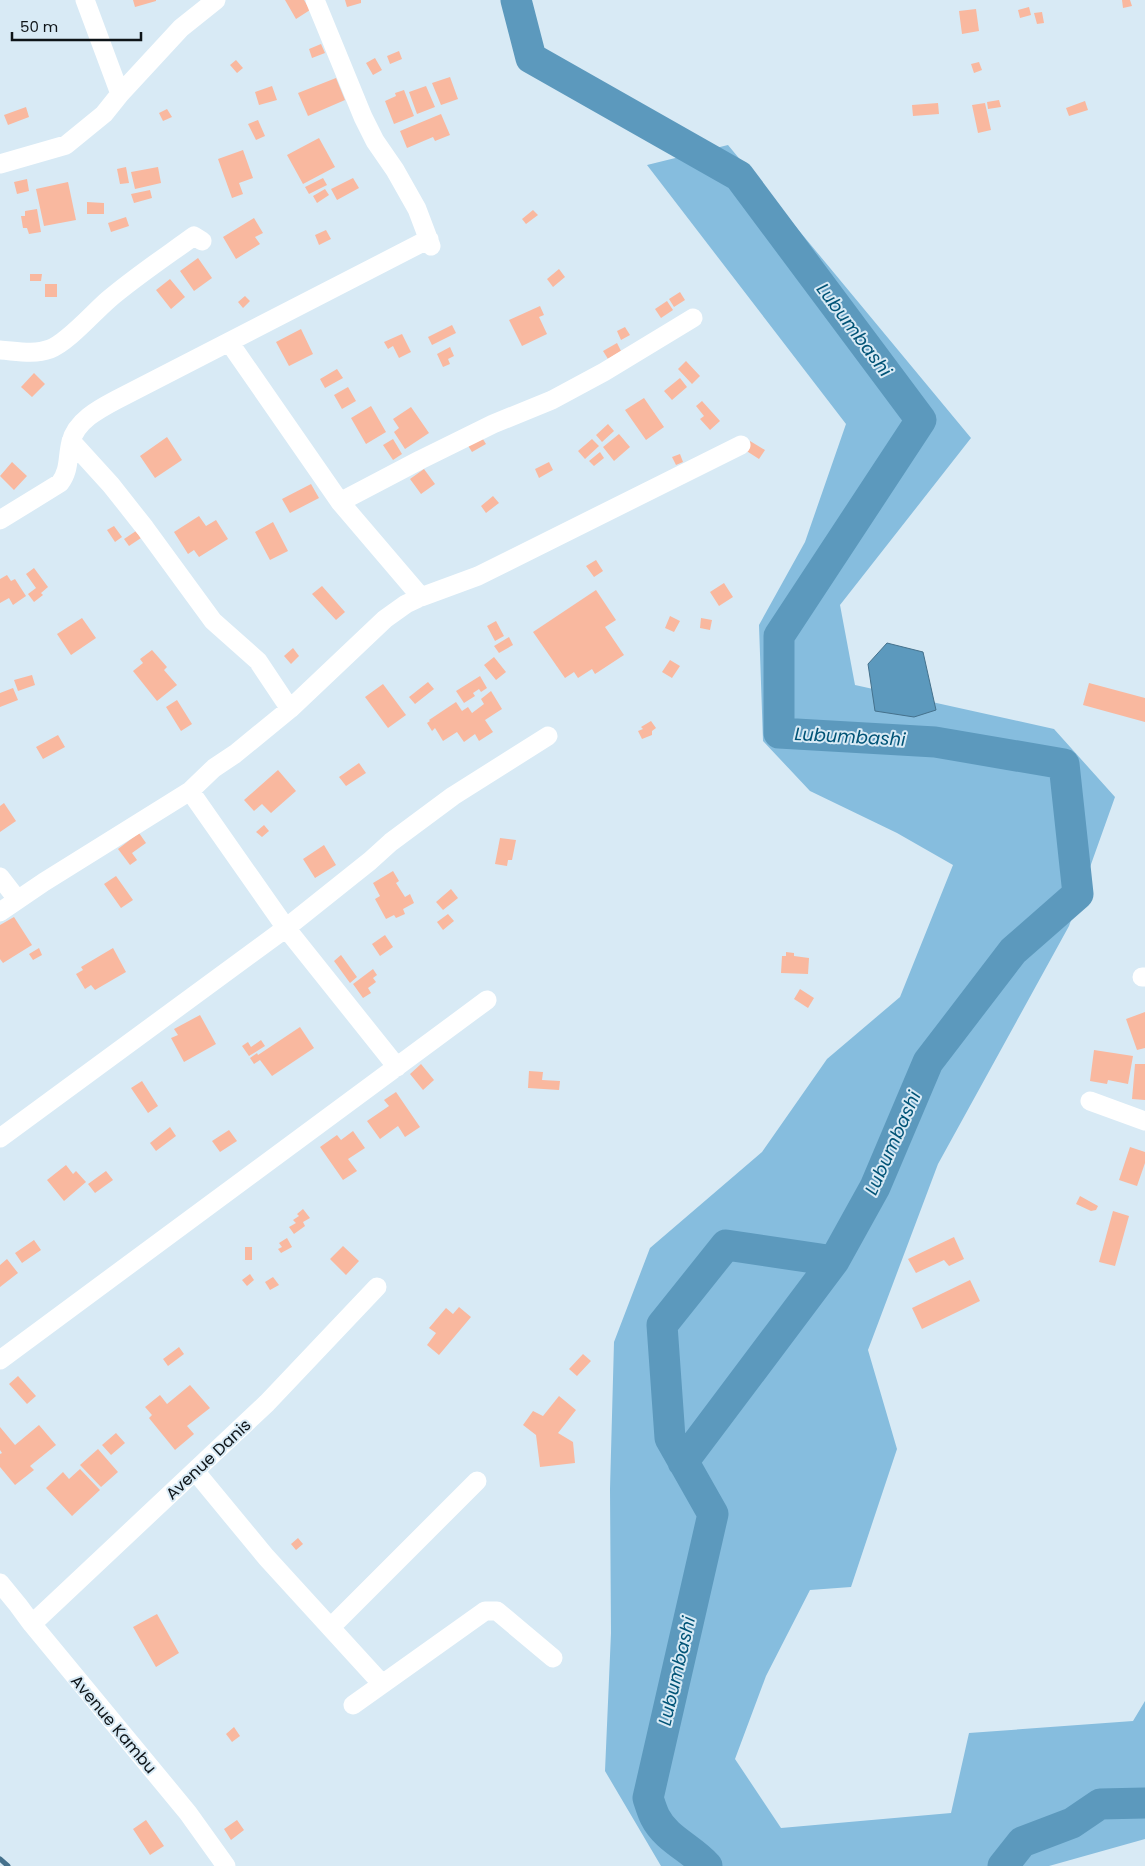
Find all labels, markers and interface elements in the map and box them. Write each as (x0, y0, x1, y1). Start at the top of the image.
scale bar (12, 10, 141, 42)
text: 50 m (20, 16, 58, 37)
water label: Lubumbashi (811, 278, 898, 382)
water label: Lubumbashi (794, 721, 907, 752)
water label: Lubumbashi (859, 1086, 927, 1199)
street label: Avenue Danis (161, 1414, 256, 1505)
water label: Lubumbashi (652, 1613, 701, 1728)
street label: Avenue Kambu (66, 1670, 162, 1779)

